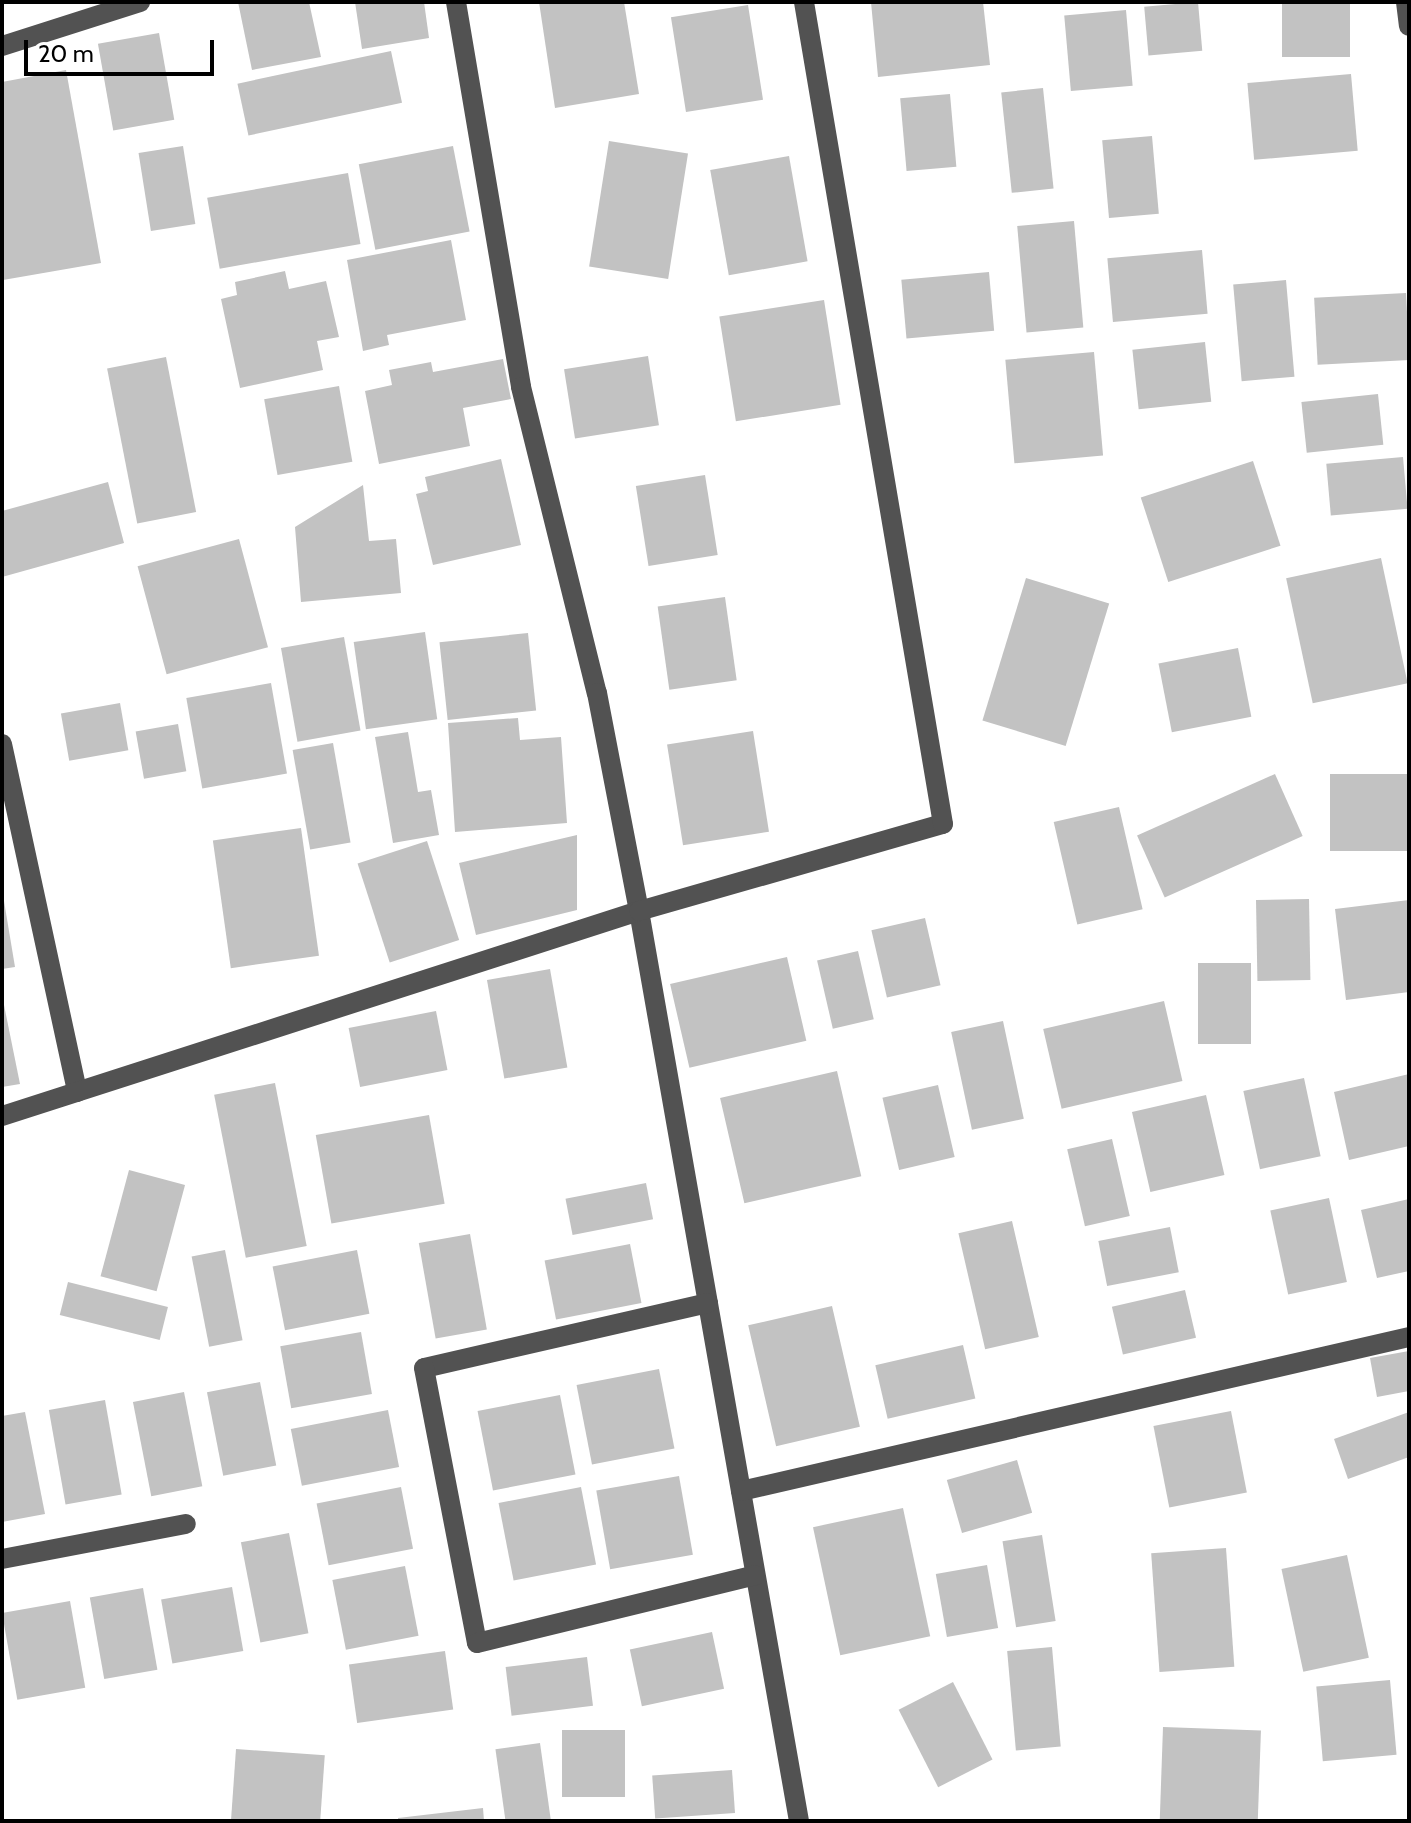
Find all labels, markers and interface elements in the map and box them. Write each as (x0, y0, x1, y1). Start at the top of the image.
scale bar (28, 24, 218, 74)
text: 20 m (38, 39, 94, 68)

